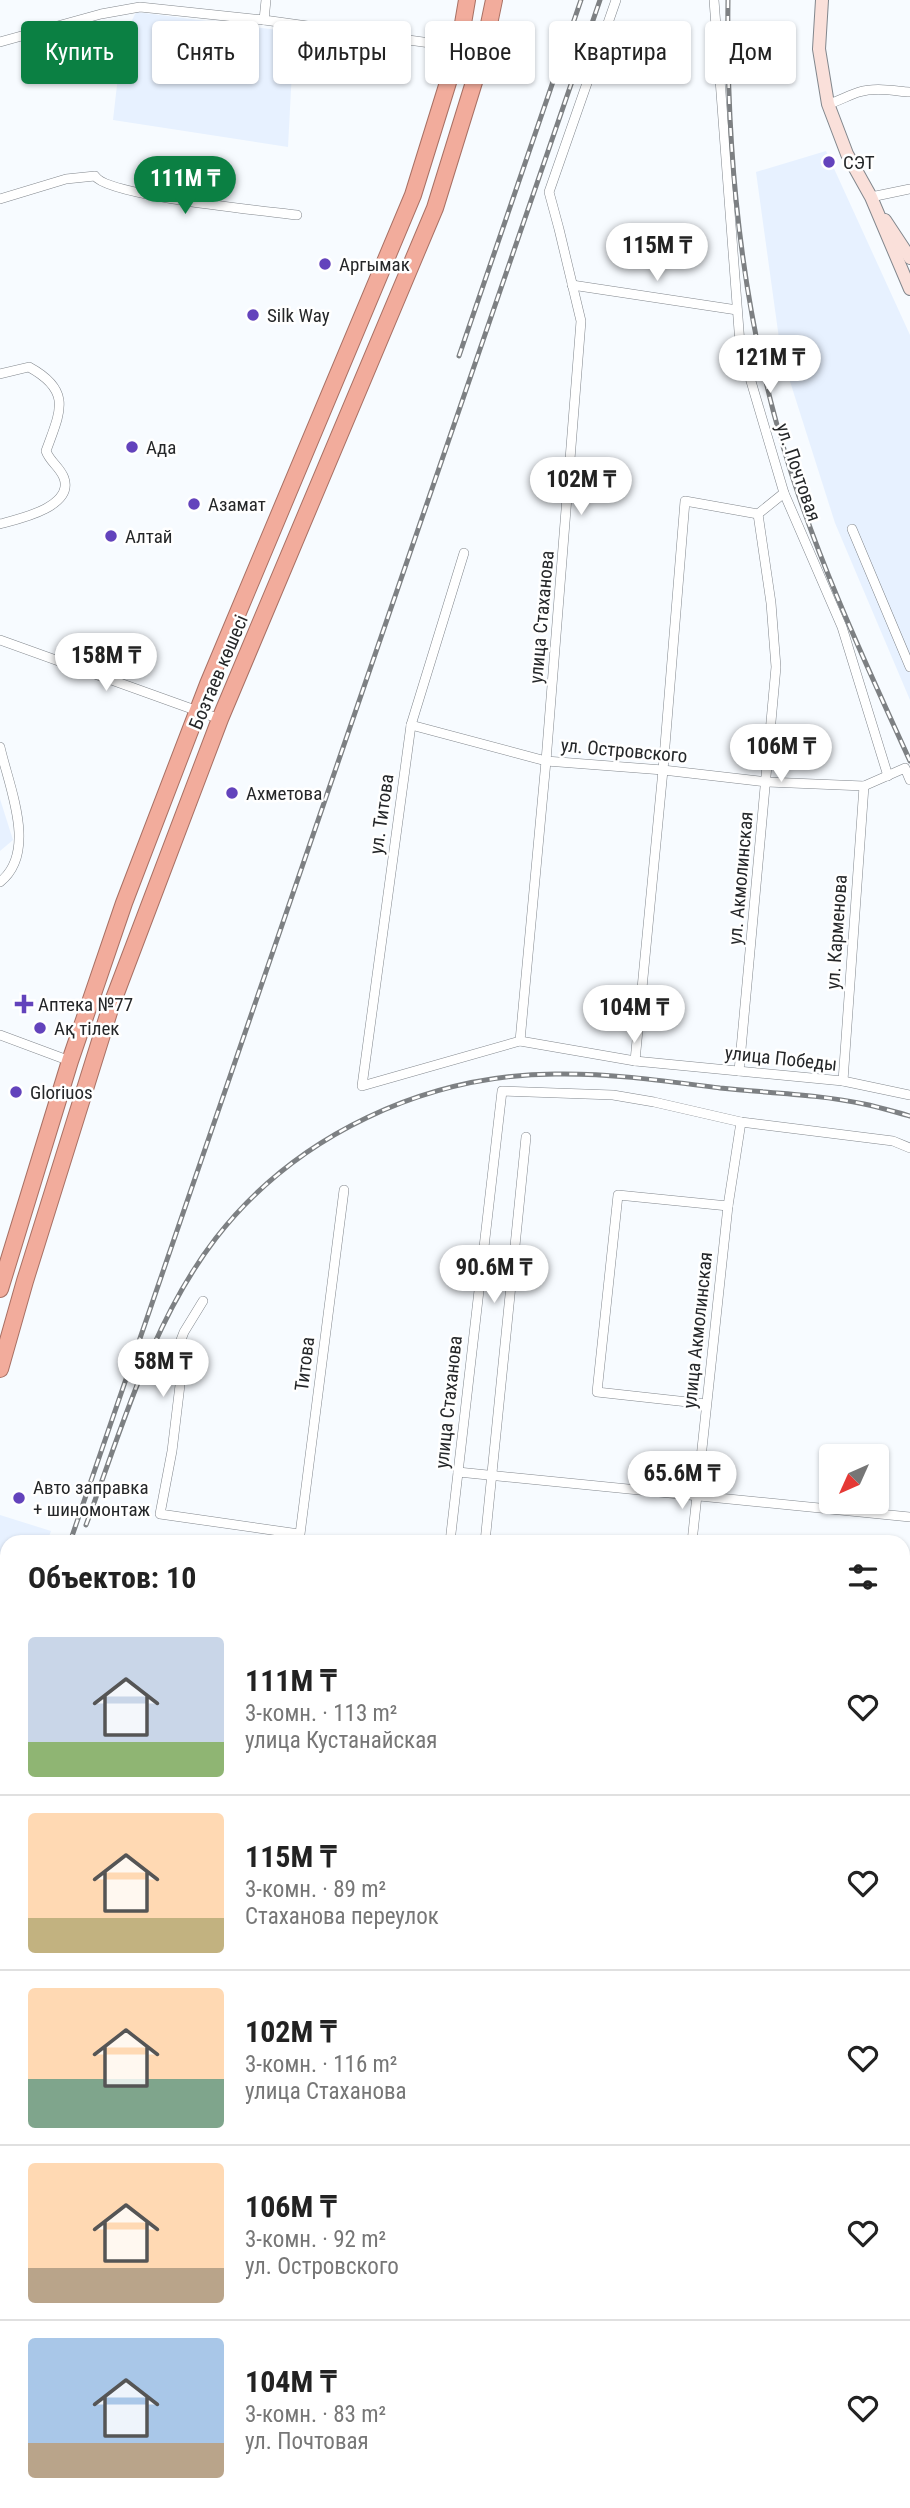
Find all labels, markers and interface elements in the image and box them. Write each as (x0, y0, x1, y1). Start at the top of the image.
chip: Купить (21, 21, 138, 84)
chip: Снять (152, 21, 259, 84)
chip: Фильтры (273, 21, 411, 84)
chip: Новое (425, 21, 535, 84)
chip: Квартира (549, 21, 691, 84)
chip: Дом (705, 21, 796, 84)
place label: СЭТ (843, 151, 875, 174)
marker: СЭТ (821, 154, 837, 170)
pin: 111M ₸ (128, 156, 242, 216)
text: 111M ₸ (150, 165, 220, 192)
pin: 115M ₸ (600, 224, 714, 283)
text: 115M ₸ (622, 232, 692, 259)
place label: Аргымак (339, 253, 410, 276)
marker: Аргымак (317, 256, 333, 272)
place label: Silk Way (267, 304, 330, 327)
marker: Silk Way (245, 307, 261, 323)
pin: 121M ₸ (713, 336, 827, 395)
text: 121M ₸ (735, 344, 805, 371)
street label: ул. Почтовая (771, 420, 826, 524)
place label: Ада (146, 436, 176, 459)
marker: Ада (124, 439, 140, 455)
pin: 102M ₸ (524, 458, 638, 517)
text: 102M ₸ (546, 466, 616, 493)
place label: Азамат (208, 493, 266, 516)
marker: Азамат (186, 496, 202, 512)
place label: Алтай (125, 525, 173, 548)
marker: Алтай (103, 528, 119, 544)
street label: улица Стаханова (524, 550, 559, 685)
street label: Бозтаев көшесі (184, 611, 253, 733)
pin: 158M ₸ (49, 634, 163, 693)
text: 158M ₸ (71, 642, 141, 669)
pin: 106M ₸ (724, 724, 838, 784)
text: 106M ₸ (746, 733, 816, 760)
street label: ул. Островского (560, 734, 688, 767)
street label: ул. Титова (364, 773, 398, 856)
place label: Ахметова (246, 782, 322, 805)
marker: Ахметова (224, 785, 240, 801)
street label: ул. Акмолинская (723, 811, 758, 946)
street label: ул. Карменова (821, 874, 852, 990)
pin: 104M ₸ (577, 986, 691, 1045)
place label: Аптека №77 (38, 993, 133, 1016)
text: 104M ₸ (599, 994, 669, 1021)
marker: Аптека №77 (16, 996, 32, 1012)
place label: Ақ тілек (54, 1017, 119, 1040)
marker: Ақ тілек (32, 1020, 48, 1036)
street label: улица Победы (724, 1041, 838, 1076)
place label: Gloriuos (30, 1081, 93, 1104)
marker: Gloriuos (8, 1084, 24, 1100)
pin: 90.6M ₸ (429, 1246, 559, 1305)
street label: улица Акмолинская (678, 1251, 717, 1409)
text: 90.6M ₸ (456, 1254, 532, 1281)
street label: улица Стаханова (430, 1334, 467, 1470)
street label: Титова (290, 1336, 319, 1392)
pin: 58M ₸ (114, 1340, 212, 1399)
text: 58M ₸ (134, 1348, 192, 1375)
north arrow (819, 1444, 889, 1514)
map controls (819, 1444, 889, 1514)
pin: 65.6M ₸ (617, 1452, 747, 1511)
text: 65.6M ₸ (644, 1460, 720, 1487)
place label: Авто заправка + шиномонтаж (33, 1476, 151, 1521)
marker: Авто заправка + шиномонтаж (11, 1490, 27, 1506)
icon: filters (844, 1558, 882, 1596)
text: Объектов: 10 (28, 1560, 196, 1595)
text: 111M ₸ (245, 1663, 337, 1698)
icon: home (84, 1665, 168, 1749)
icon: heart (844, 1688, 882, 1726)
text: 3-комн. · 113 m² (245, 1700, 397, 1727)
text: улица Кустанайская (245, 1727, 437, 1754)
text: 115M ₸ (245, 1839, 337, 1874)
icon: home (84, 1841, 168, 1925)
icon: heart (844, 1864, 882, 1902)
text: 3-комн. · 89 m² (245, 1876, 386, 1903)
text: Стаханова переулок (245, 1903, 439, 1930)
text: 102M ₸ (245, 2014, 337, 2049)
icon: home (84, 2016, 168, 2100)
icon: heart (844, 2039, 882, 2077)
text: 3-комн. · 116 m² (245, 2051, 397, 2078)
text: улица Стаханова (245, 2078, 407, 2105)
text: 106M ₸ (245, 2189, 337, 2224)
icon: home (84, 2191, 168, 2275)
icon: heart (844, 2214, 882, 2252)
text: 3-комн. · 92 m² (245, 2226, 386, 2253)
text: ул. Островского (245, 2253, 399, 2280)
text: 104M ₸ (245, 2364, 337, 2399)
icon: home (84, 2366, 168, 2450)
icon: heart (844, 2389, 882, 2427)
text: 3-комн. · 83 m² (245, 2401, 386, 2428)
text: ул. Почтовая (245, 2428, 369, 2455)

